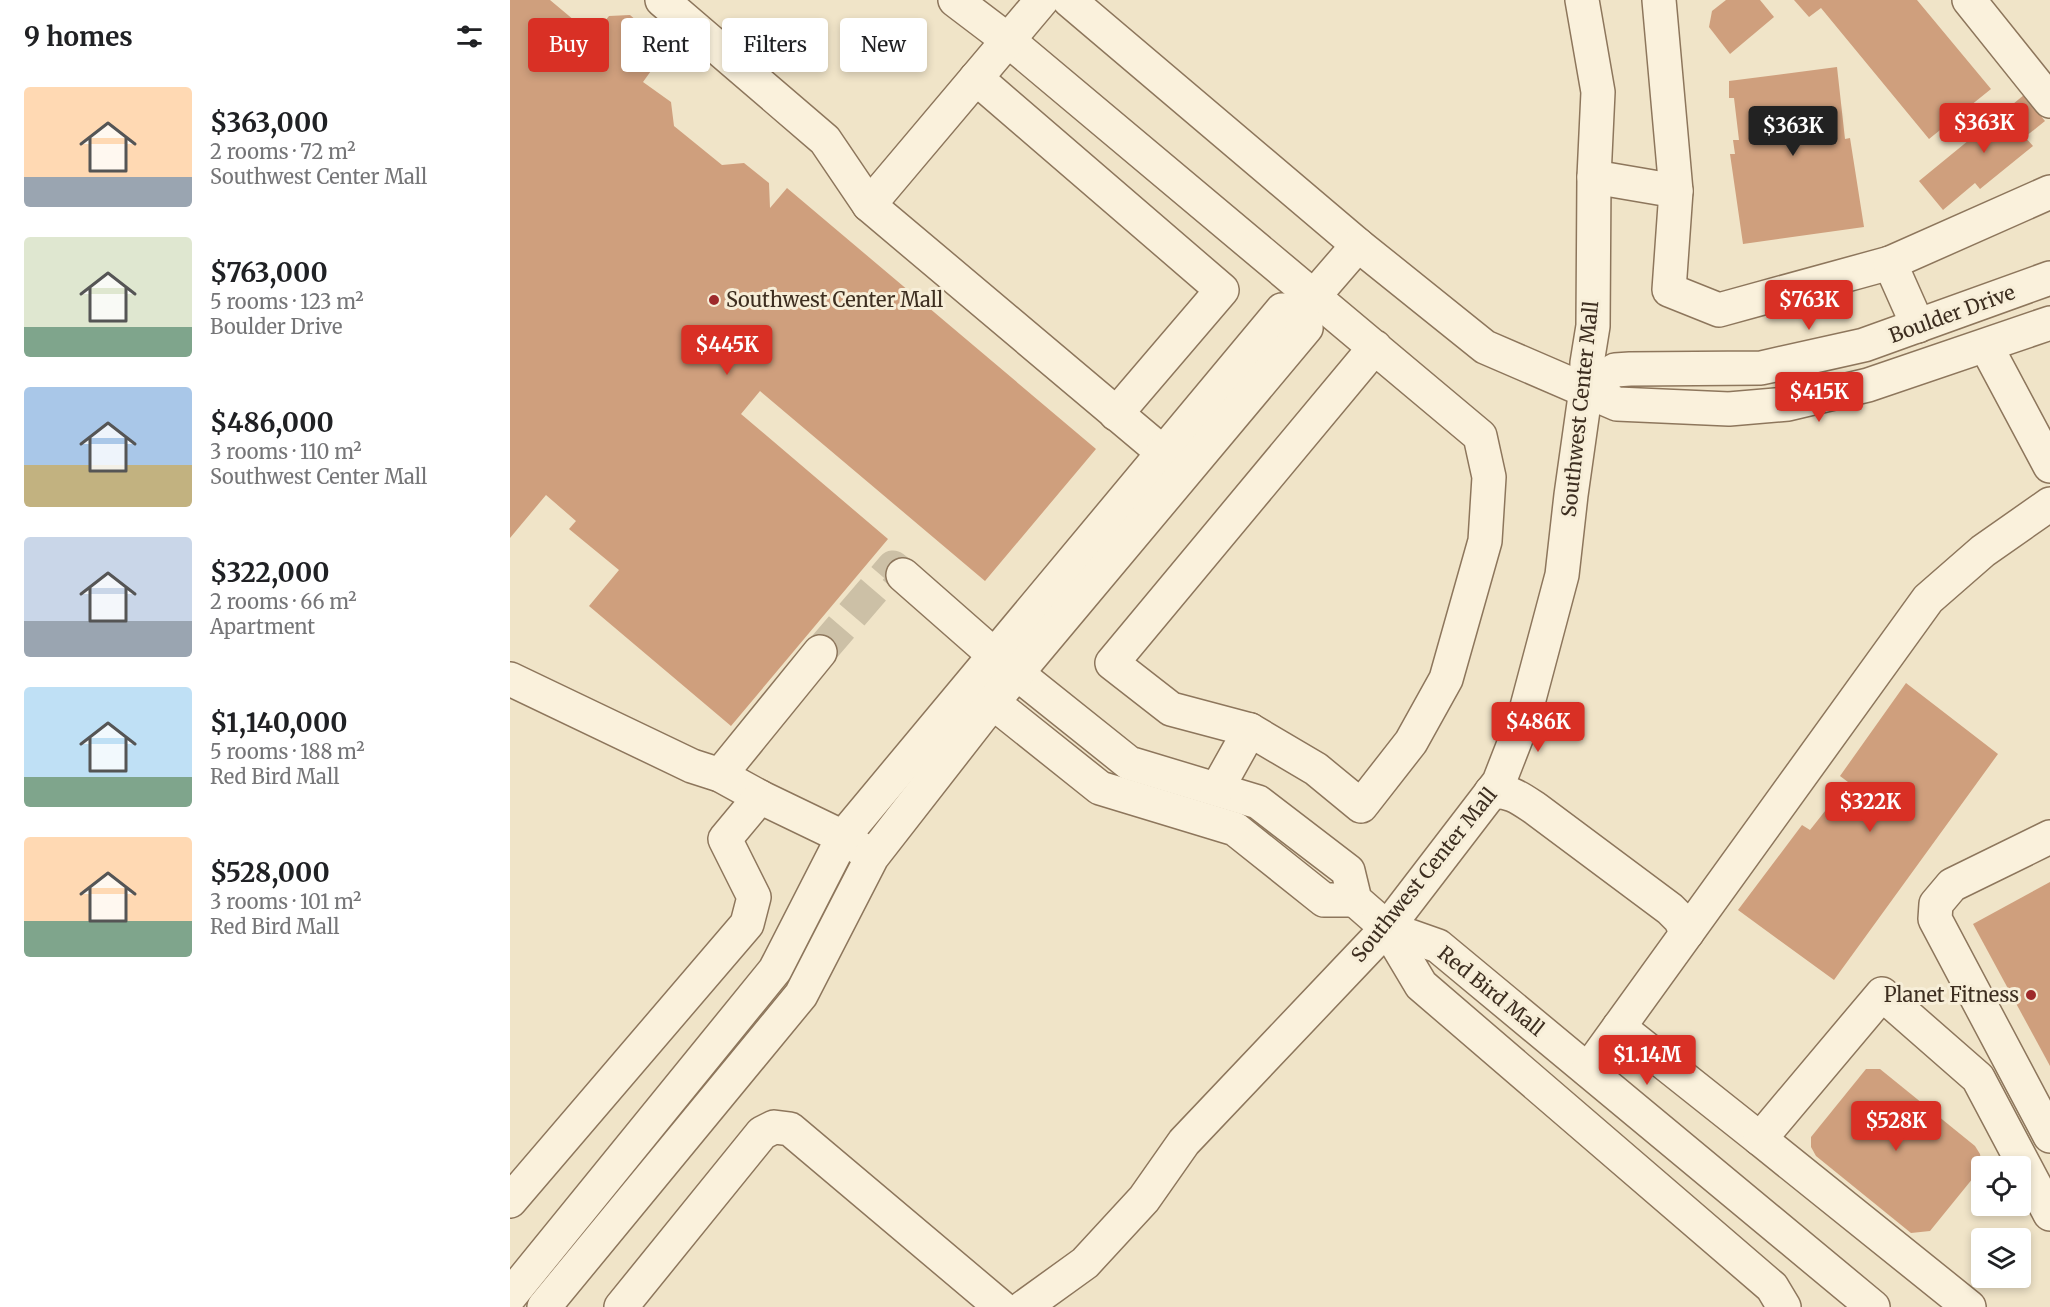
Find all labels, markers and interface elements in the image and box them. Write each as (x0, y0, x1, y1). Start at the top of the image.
chip: Buy (528, 18, 609, 72)
chip: Rent (621, 18, 710, 72)
chip: Filters (722, 18, 828, 72)
chip: New (840, 18, 927, 72)
text: 9 homes (24, 20, 133, 53)
icon: filters (453, 20, 486, 53)
pin: $363K (1942, 103, 2026, 154)
text: $363,000 (210, 106, 328, 139)
pin: $363K (1751, 106, 1835, 157)
text: $363K (1954, 110, 2014, 135)
icon: home (72, 111, 144, 183)
text: $363K (1763, 113, 1823, 138)
text: 2 rooms · 72 m² (210, 139, 356, 164)
text: Southwest Center Mall (210, 164, 427, 189)
text: $763,000 (210, 256, 328, 289)
icon: home (72, 261, 144, 333)
street label: Boulder Drive (1885, 279, 2018, 348)
pin: $763K (1767, 280, 1851, 331)
place label: Southwest Center Mall (726, 287, 943, 312)
text: $763K (1779, 287, 1839, 312)
text: 5 rooms · 123 m² (210, 289, 364, 314)
marker: Southwest Center Mall (707, 293, 721, 307)
street label: Southwest Center Mall (1556, 300, 1603, 518)
text: Boulder Drive (210, 314, 342, 339)
pin: $445K (685, 325, 769, 376)
text: $445K (695, 332, 759, 357)
pin: $415K (1777, 372, 1861, 423)
text: $415K (1789, 379, 1849, 404)
text: $486,000 (210, 406, 334, 439)
icon: home (72, 411, 144, 483)
text: 3 rooms · 110 m² (210, 439, 362, 464)
text: Southwest Center Mall (210, 464, 427, 489)
text: $322,000 (210, 556, 330, 589)
icon: home (72, 561, 144, 633)
text: 2 rooms · 66 m² (210, 589, 357, 614)
text: Apartment (210, 614, 315, 639)
pin: $486K (1496, 702, 1580, 753)
text: $1,140,000 (210, 706, 348, 739)
text: $486K (1506, 709, 1570, 734)
icon: home (72, 711, 144, 783)
text: 5 rooms · 188 m² (210, 739, 365, 764)
text: Red Bird Mall (210, 764, 339, 789)
street label: Southwest Center Mall (1346, 782, 1502, 967)
pin: $322K (1828, 782, 1912, 833)
text: $322K (1839, 789, 1901, 814)
text: $528,000 (210, 856, 330, 889)
icon: home (72, 861, 144, 933)
text: 3 rooms · 101 m² (210, 889, 361, 914)
text: Red Bird Mall (210, 914, 339, 939)
street label: Red Bird Mall (1433, 940, 1549, 1041)
place label: Planet Fitness (1884, 982, 2019, 1007)
marker: Planet Fitness (2024, 988, 2038, 1002)
pin: $1.14M (1598, 1035, 1696, 1086)
text: $1.14M (1613, 1042, 1681, 1067)
pin: $528K (1854, 1101, 1938, 1152)
text: $528K (1865, 1108, 1927, 1133)
map controls (1971, 1156, 2031, 1288)
button: locate (1971, 1156, 2031, 1216)
button: layers (1971, 1228, 2031, 1288)

